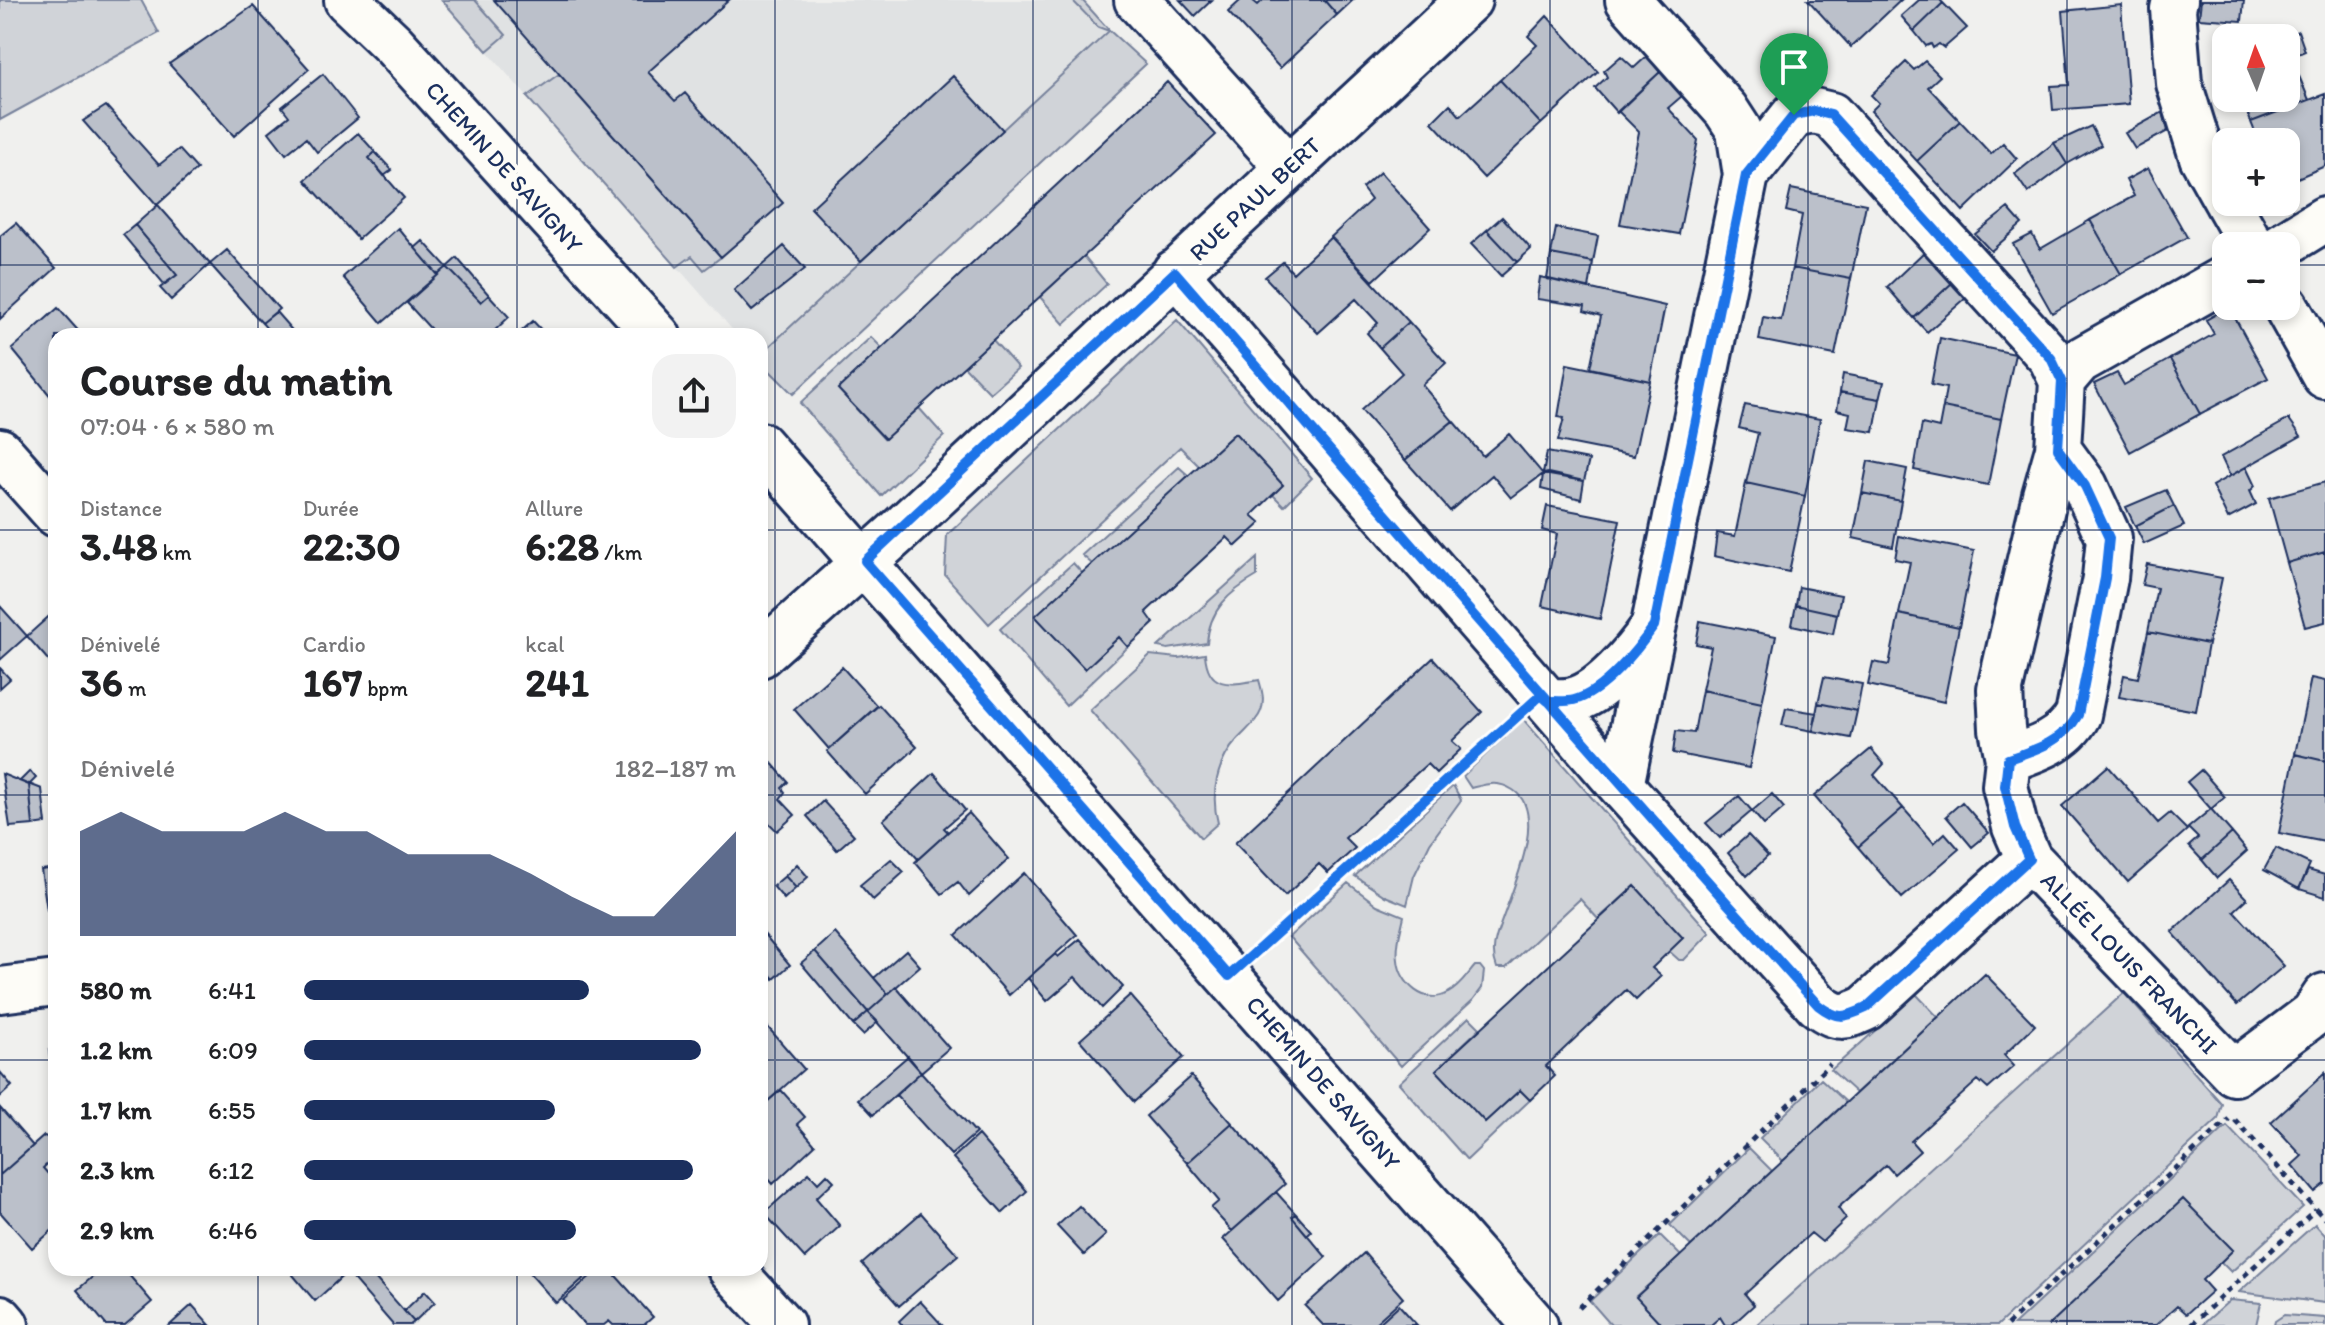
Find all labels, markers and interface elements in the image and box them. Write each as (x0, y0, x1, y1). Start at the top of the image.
north arrow (2212, 24, 2300, 112)
map controls (2212, 24, 2300, 320)
pin (1760, 33, 1828, 115)
icon: arrive (1772, 45, 1816, 89)
street label: CHEMIN DE SAVIGNY (420, 75, 589, 259)
button: + (2212, 128, 2300, 216)
street label: RUE PAUL BERT (1183, 130, 1327, 267)
button: − (2212, 232, 2300, 320)
text: Course du matin (80, 353, 392, 406)
button: share (652, 354, 736, 438)
text: 07:04 · 6 × 580 m (80, 410, 275, 442)
text: Distance (80, 495, 162, 522)
text: Durée (303, 495, 359, 522)
text: Allure (525, 495, 583, 522)
text: 3.48 (80, 522, 158, 570)
text: 22:30 (303, 522, 401, 570)
text: 6:28 (525, 522, 599, 570)
text: km (158, 539, 192, 566)
text: /km (599, 539, 643, 566)
text: Dénivelé (80, 631, 160, 658)
text: Cardio (303, 631, 366, 658)
text: kcal (525, 631, 564, 658)
text: 36 (80, 658, 123, 706)
text: 167 (303, 658, 362, 706)
text: 241 (525, 658, 589, 706)
text: m (123, 675, 146, 702)
text: bpm (362, 675, 408, 702)
text: Dénivelé (80, 752, 175, 784)
text: 182–187 m (615, 752, 736, 784)
street label: ALLÉE LOUIS FRANCHI (2035, 866, 2224, 1060)
text: 580 m (80, 974, 152, 1006)
text: 6:41 (208, 974, 256, 1006)
street label: CHEMIN DE SAVIGNY (1240, 990, 1407, 1176)
text: 1.2 km (80, 1034, 152, 1066)
text: 6:09 (208, 1034, 258, 1066)
text: 1.7 km (80, 1094, 152, 1126)
text: 6:55 (208, 1094, 255, 1126)
text: 2.3 km (80, 1154, 154, 1186)
text: 6:12 (208, 1154, 254, 1186)
text: 2.9 km (80, 1214, 154, 1246)
text: 6:46 (208, 1214, 258, 1246)

